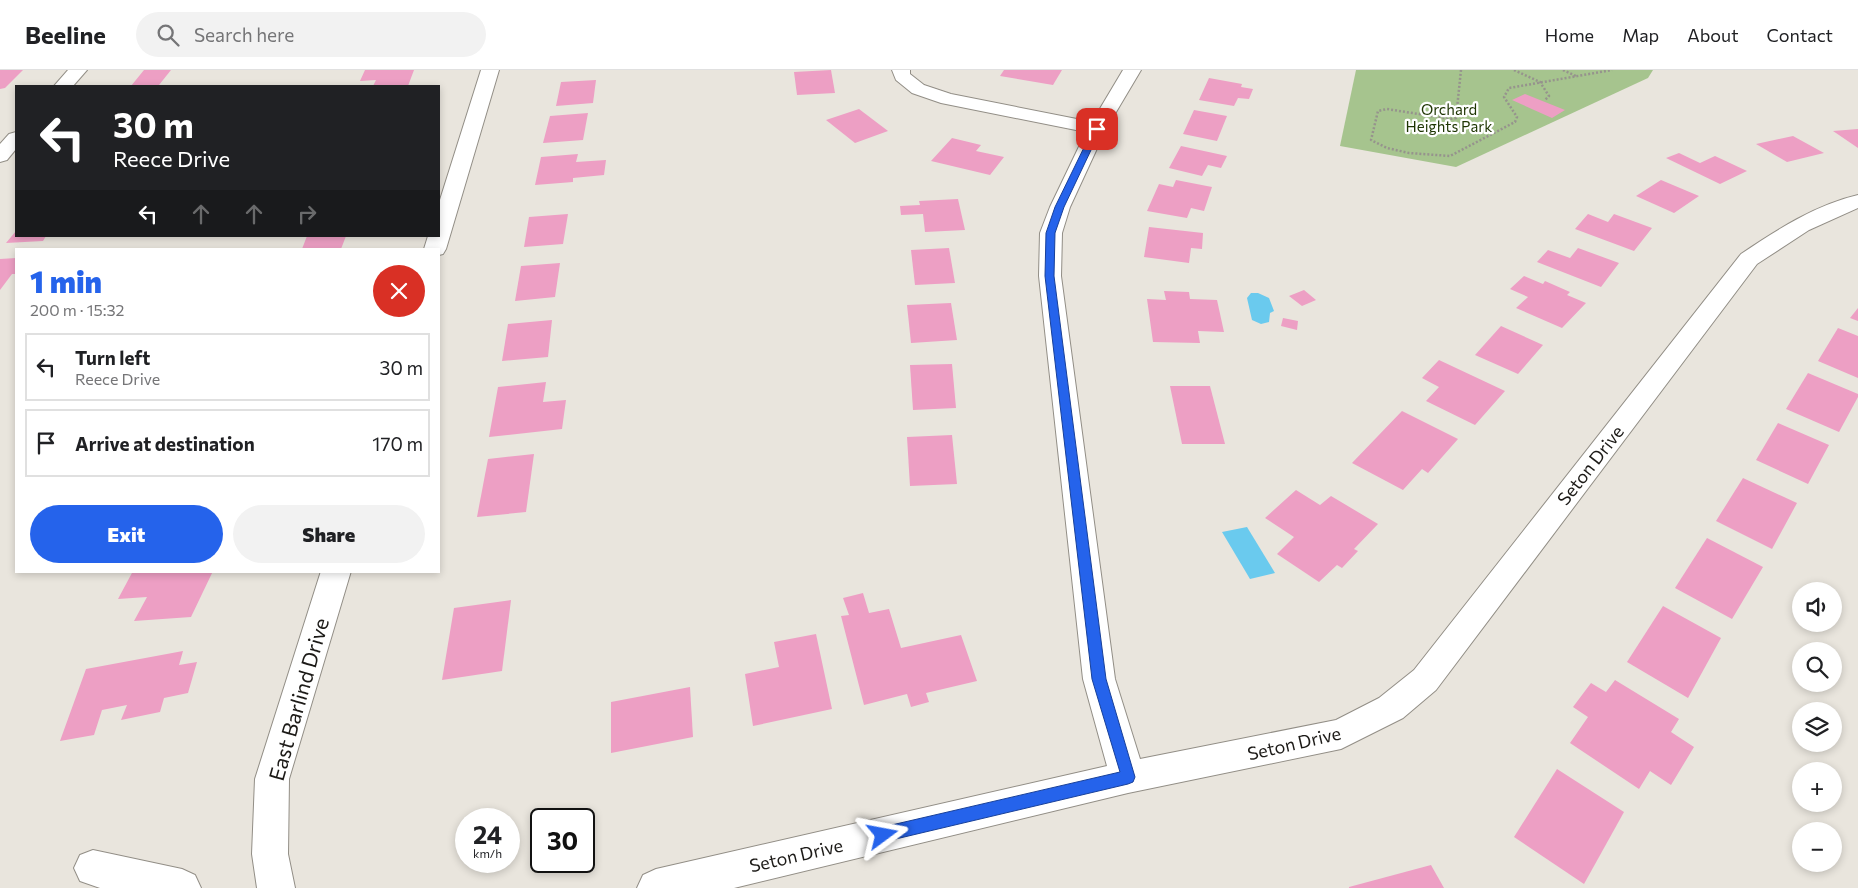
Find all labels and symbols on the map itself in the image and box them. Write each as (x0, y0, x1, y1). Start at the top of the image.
park label: Orchard Heights Park (1406, 100, 1492, 135)
pin (1076, 108, 1118, 150)
street label: Seton Drive (1552, 421, 1628, 509)
street label: East Barlind Drive (263, 615, 333, 783)
street label: Seton Drive (1245, 722, 1343, 764)
speed limit sign: 30 (530, 808, 595, 873)
position arrow (856, 808, 908, 860)
street label: Seton Drive (747, 834, 845, 876)

